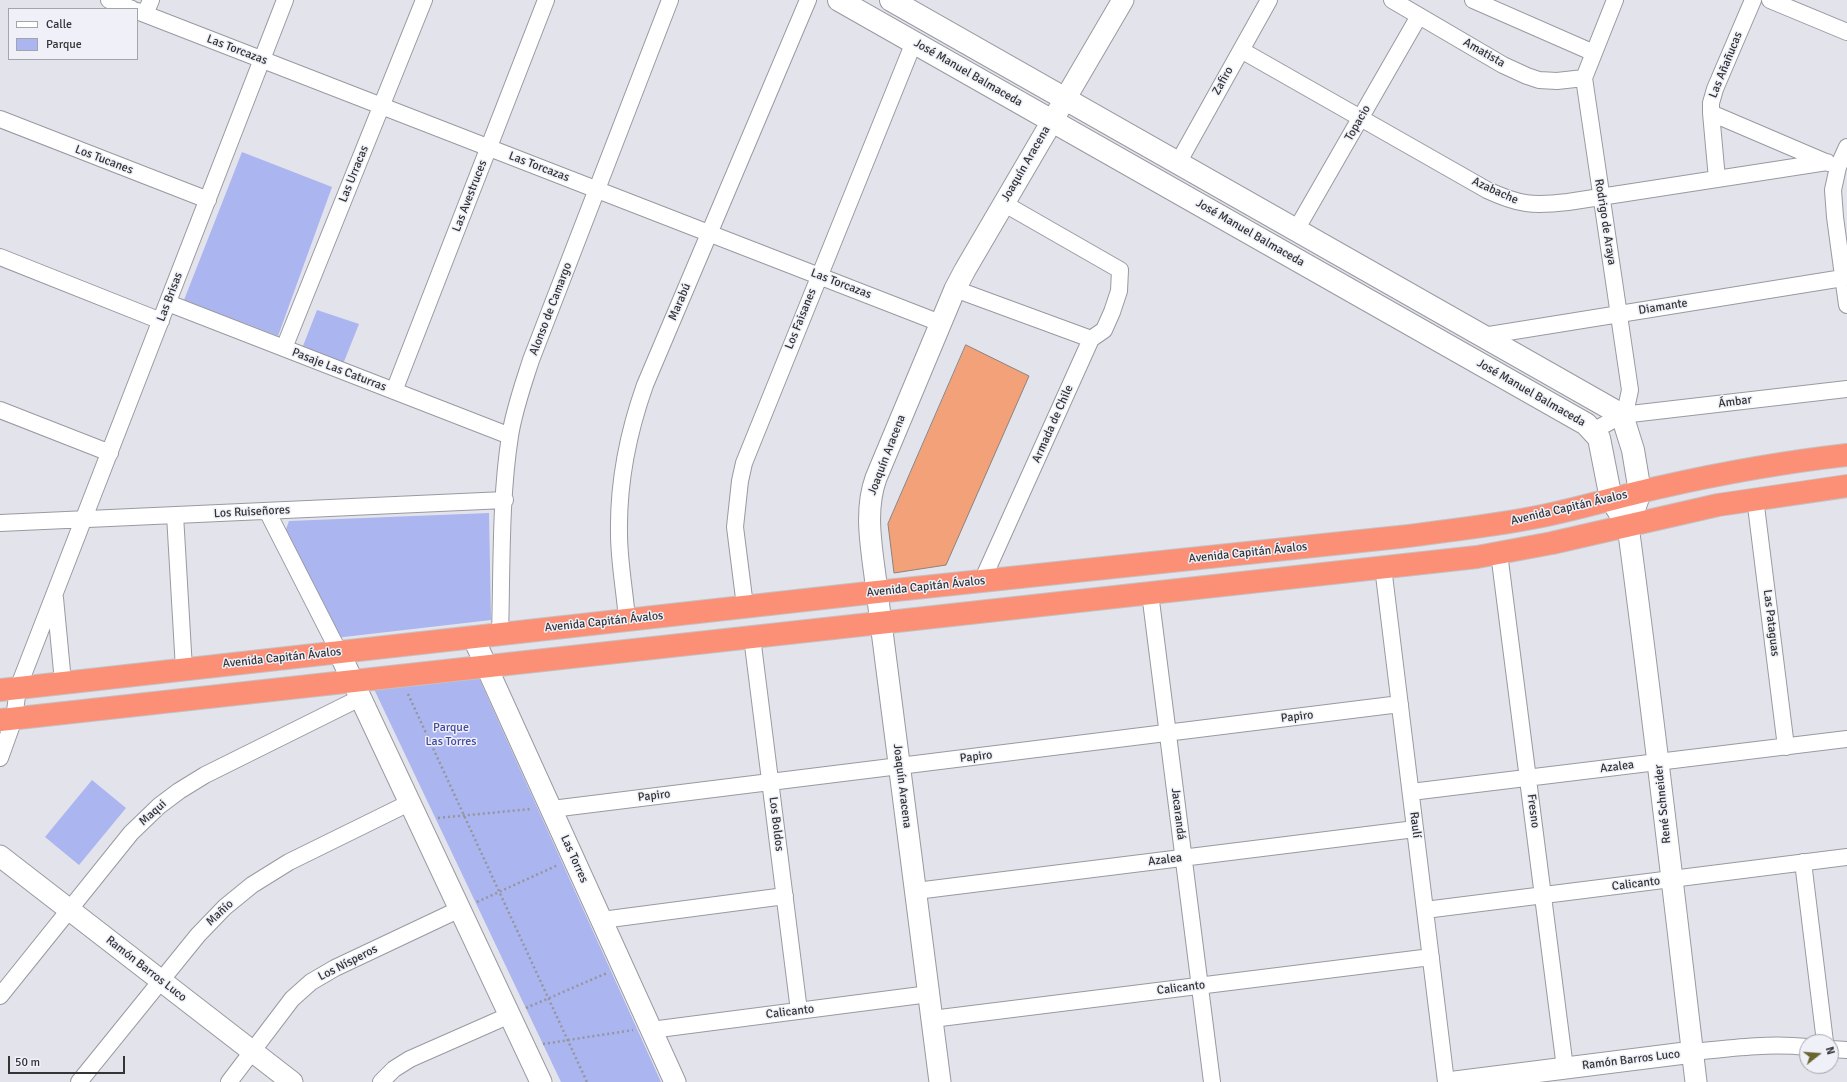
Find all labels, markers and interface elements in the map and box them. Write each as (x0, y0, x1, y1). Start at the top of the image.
legend (8, 8, 138, 60)
text: Calle (46, 17, 72, 32)
street label: Las Añañucas (1706, 30, 1746, 100)
street label: Las Torcazas (205, 32, 269, 68)
street label: Amatista (1461, 35, 1507, 71)
street label: José Manuel Balmaceda (911, 36, 1025, 110)
text: Parque (46, 37, 82, 52)
street label: Zafiro (1209, 64, 1237, 98)
street label: Topacio (1342, 103, 1374, 143)
street label: Joaquín Aracena (999, 124, 1053, 204)
street label: Los Tucanes (73, 142, 135, 178)
street label: Las Urracas (336, 144, 372, 204)
street label: Las Torcazas (507, 149, 571, 185)
street label: Las Avestruces (450, 158, 490, 234)
street label: Azabache (1470, 174, 1520, 208)
street label: Rodrigo de Araya (1591, 178, 1619, 266)
street label: José Manuel Balmaceda (1193, 196, 1307, 270)
street label: Alonso de Camargo (527, 261, 575, 357)
street label: Las Torcazas (809, 266, 873, 302)
street label: Las Brisas (154, 270, 186, 324)
street label: Marabú (666, 281, 694, 323)
street label: Los Faisanes (782, 286, 820, 352)
street label: Diamante (1637, 296, 1689, 318)
street label: Pasaje Las Caturras (290, 345, 388, 395)
street label: José Manuel Balmaceda (1474, 356, 1588, 430)
street label: Armada de Chile (1029, 383, 1077, 465)
street label: Ámbar (1717, 393, 1753, 411)
street label: Joaquín Aracena (865, 413, 909, 497)
street label: Avenida Capitán Ávalos (1509, 488, 1629, 528)
street label: Los Ruiseñores (214, 503, 290, 521)
street label: Avenida Capitán Ávalos (1188, 540, 1308, 566)
street label: Avenida Capitán Ávalos (866, 574, 986, 600)
street label: Las Pataguas (1760, 589, 1782, 657)
street label: Avenida Capitán Ávalos (544, 609, 664, 635)
street label: Avenida Capitán Ávalos (222, 645, 342, 671)
street label: Papiro (1280, 708, 1314, 726)
park label: Parque Las Torres (425, 721, 477, 749)
street label: Joaquín Aracena (890, 743, 914, 829)
street label: Papiro (959, 748, 993, 766)
street label: Azalea (1599, 758, 1635, 776)
street label: René Schneider (1652, 764, 1674, 844)
street label: Papiro (637, 787, 671, 805)
street label: Jacarandá (1168, 787, 1188, 841)
street label: Fresno (1524, 793, 1542, 829)
street label: Los Boldos (766, 796, 786, 852)
street label: Maqui (136, 797, 170, 829)
street label: Raulí (1406, 811, 1424, 839)
street label: Las Torres (557, 833, 591, 885)
street label: Azalea (1147, 851, 1183, 869)
street label: Calicanto (1611, 874, 1661, 894)
street label: Mañío (203, 897, 237, 929)
street label: Ramón Barros Luco (103, 933, 189, 1005)
street label: Los Nísperos (316, 942, 380, 984)
street label: Calicanto (1156, 978, 1206, 998)
street label: Calicanto (765, 1002, 815, 1022)
north arrow (1799, 1034, 1839, 1074)
text: N (1823, 1045, 1837, 1056)
street label: Ramón Barros Luco (1581, 1047, 1681, 1073)
scale bar (10, 1048, 127, 1074)
text: 50 m (15, 1055, 40, 1070)

